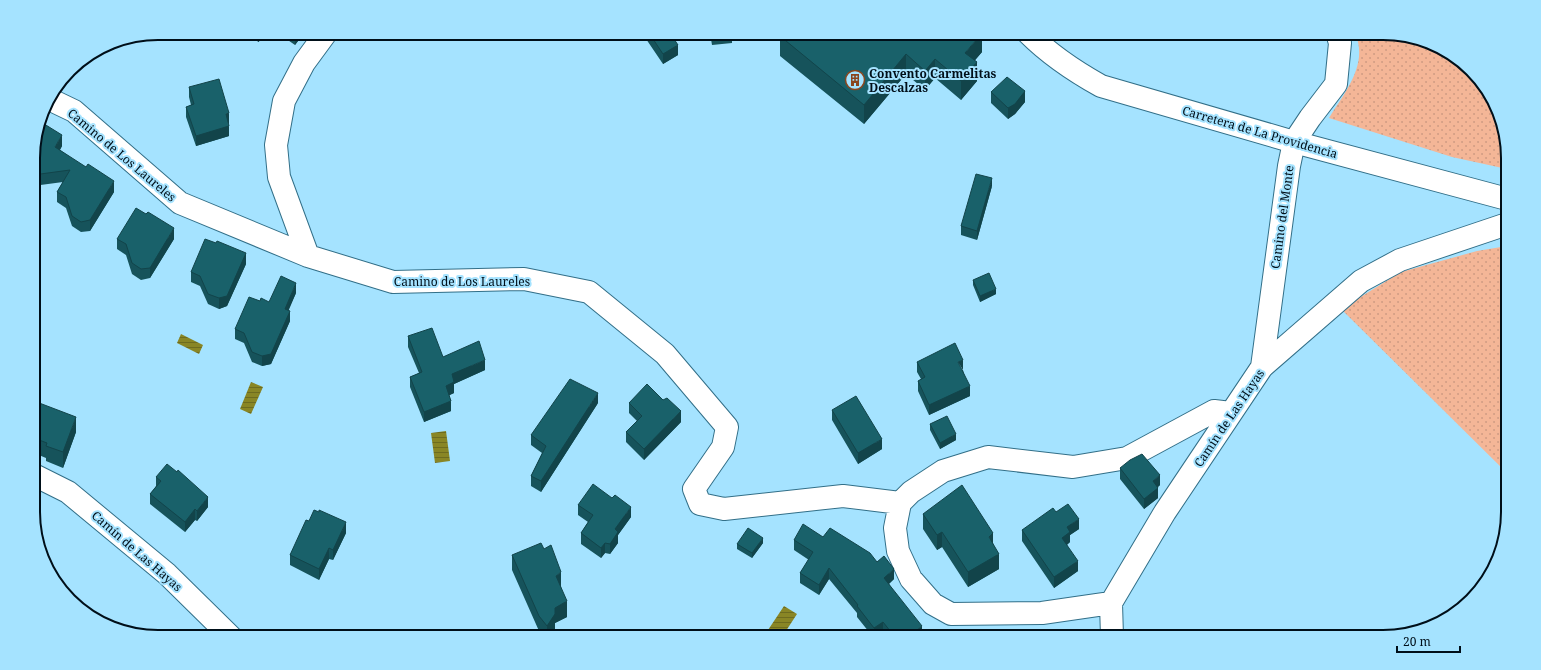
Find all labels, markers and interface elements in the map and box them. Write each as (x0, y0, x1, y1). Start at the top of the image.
place label: Convento Carmelitas Descalzas (869, 65, 997, 96)
building icon: Convento Carmelitas Descalzas (844, 69, 866, 91)
street label: Carretera de La Providencia (1180, 102, 1340, 162)
street label: Camino de Los Laureles (64, 105, 180, 205)
street label: Camino del Monte (1266, 164, 1298, 270)
street label: Camino de Los Laureles (394, 273, 530, 290)
street label: Camín de Las Hayas (1190, 366, 1268, 470)
street label: Camín de Las Hayas (88, 507, 186, 595)
scale bar (1397, 628, 1460, 654)
text: 20 m (1403, 633, 1431, 650)

